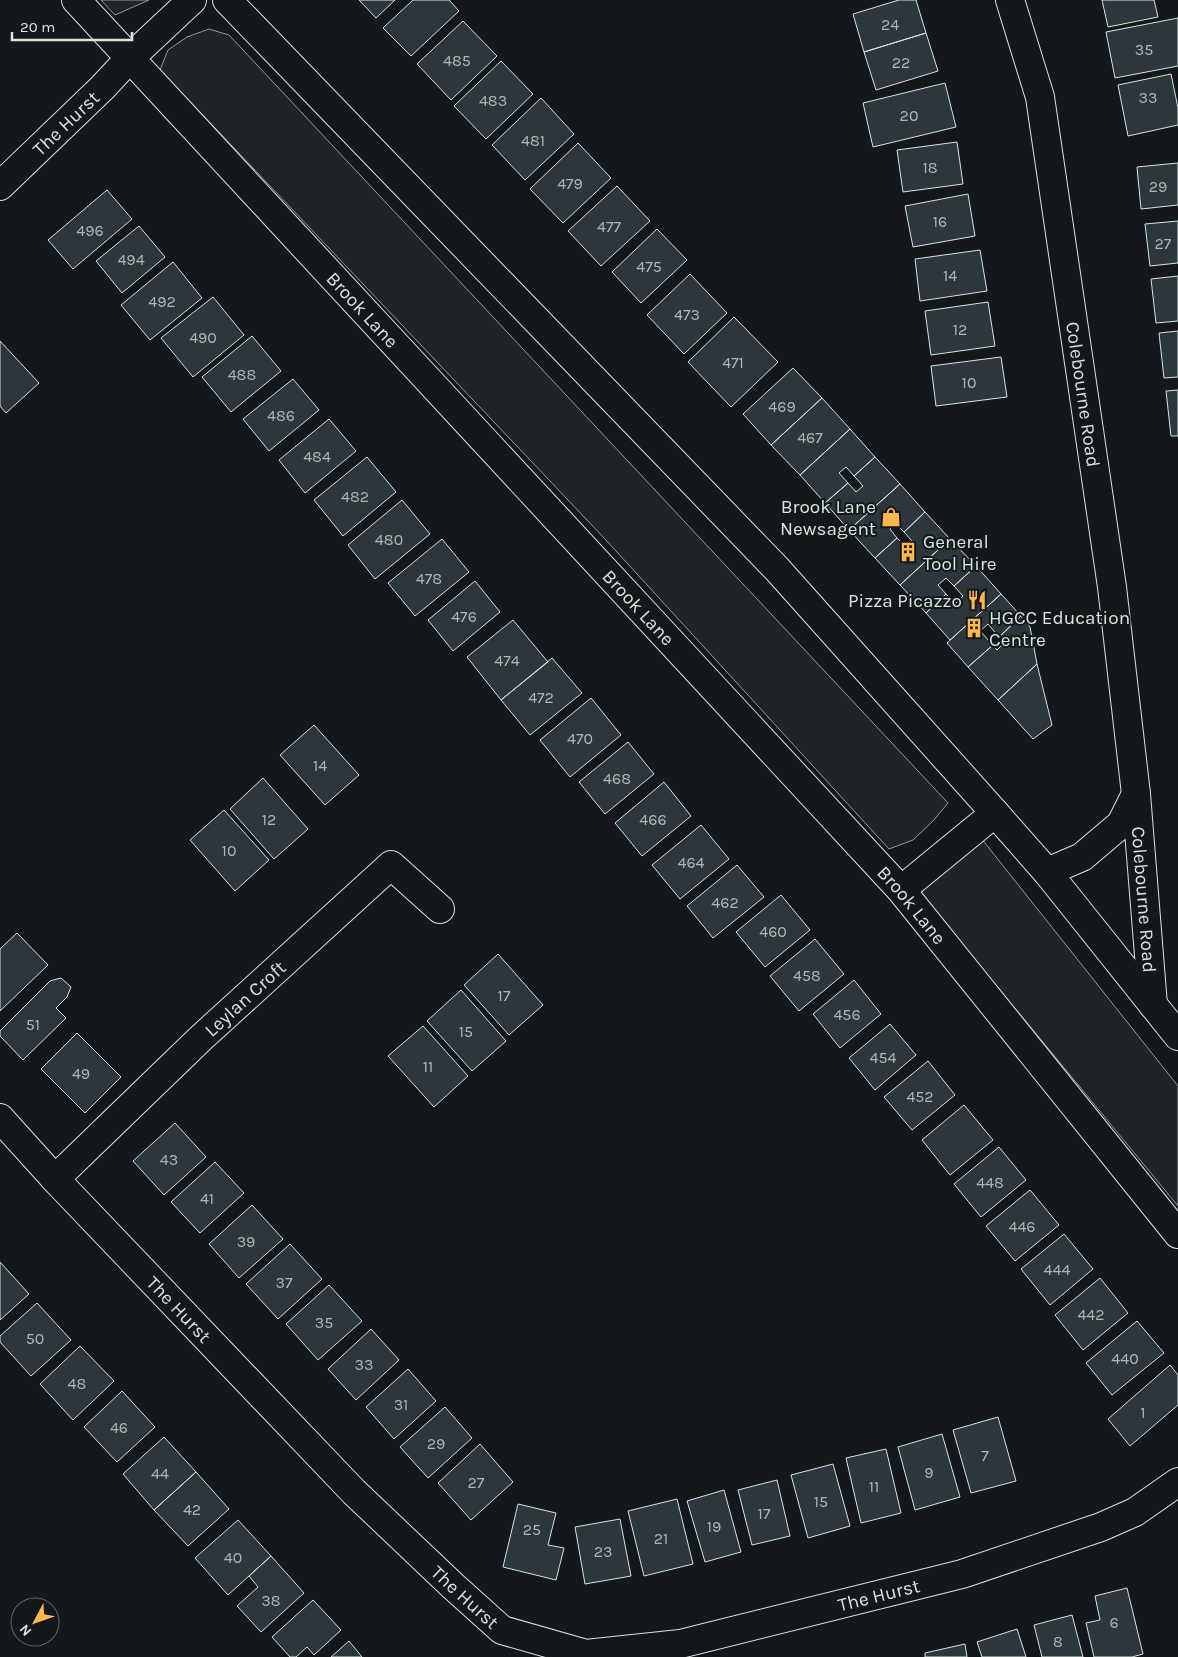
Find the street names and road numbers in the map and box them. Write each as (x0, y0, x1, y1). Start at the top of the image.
street label: The Hurst (29, 87, 104, 161)
street label: Brook Lane (322, 268, 403, 353)
street label: Colebourne Road (1061, 320, 1104, 469)
street label: Brook Lane (598, 565, 679, 650)
street label: Colebourne Road (1127, 826, 1160, 974)
street label: Brook Lane (872, 862, 950, 949)
street label: Leylan Croft (200, 957, 290, 1041)
street label: The Hurst (142, 1272, 215, 1348)
street label: The Hurst (426, 1561, 503, 1634)
street label: The Hurst (836, 1575, 922, 1616)

